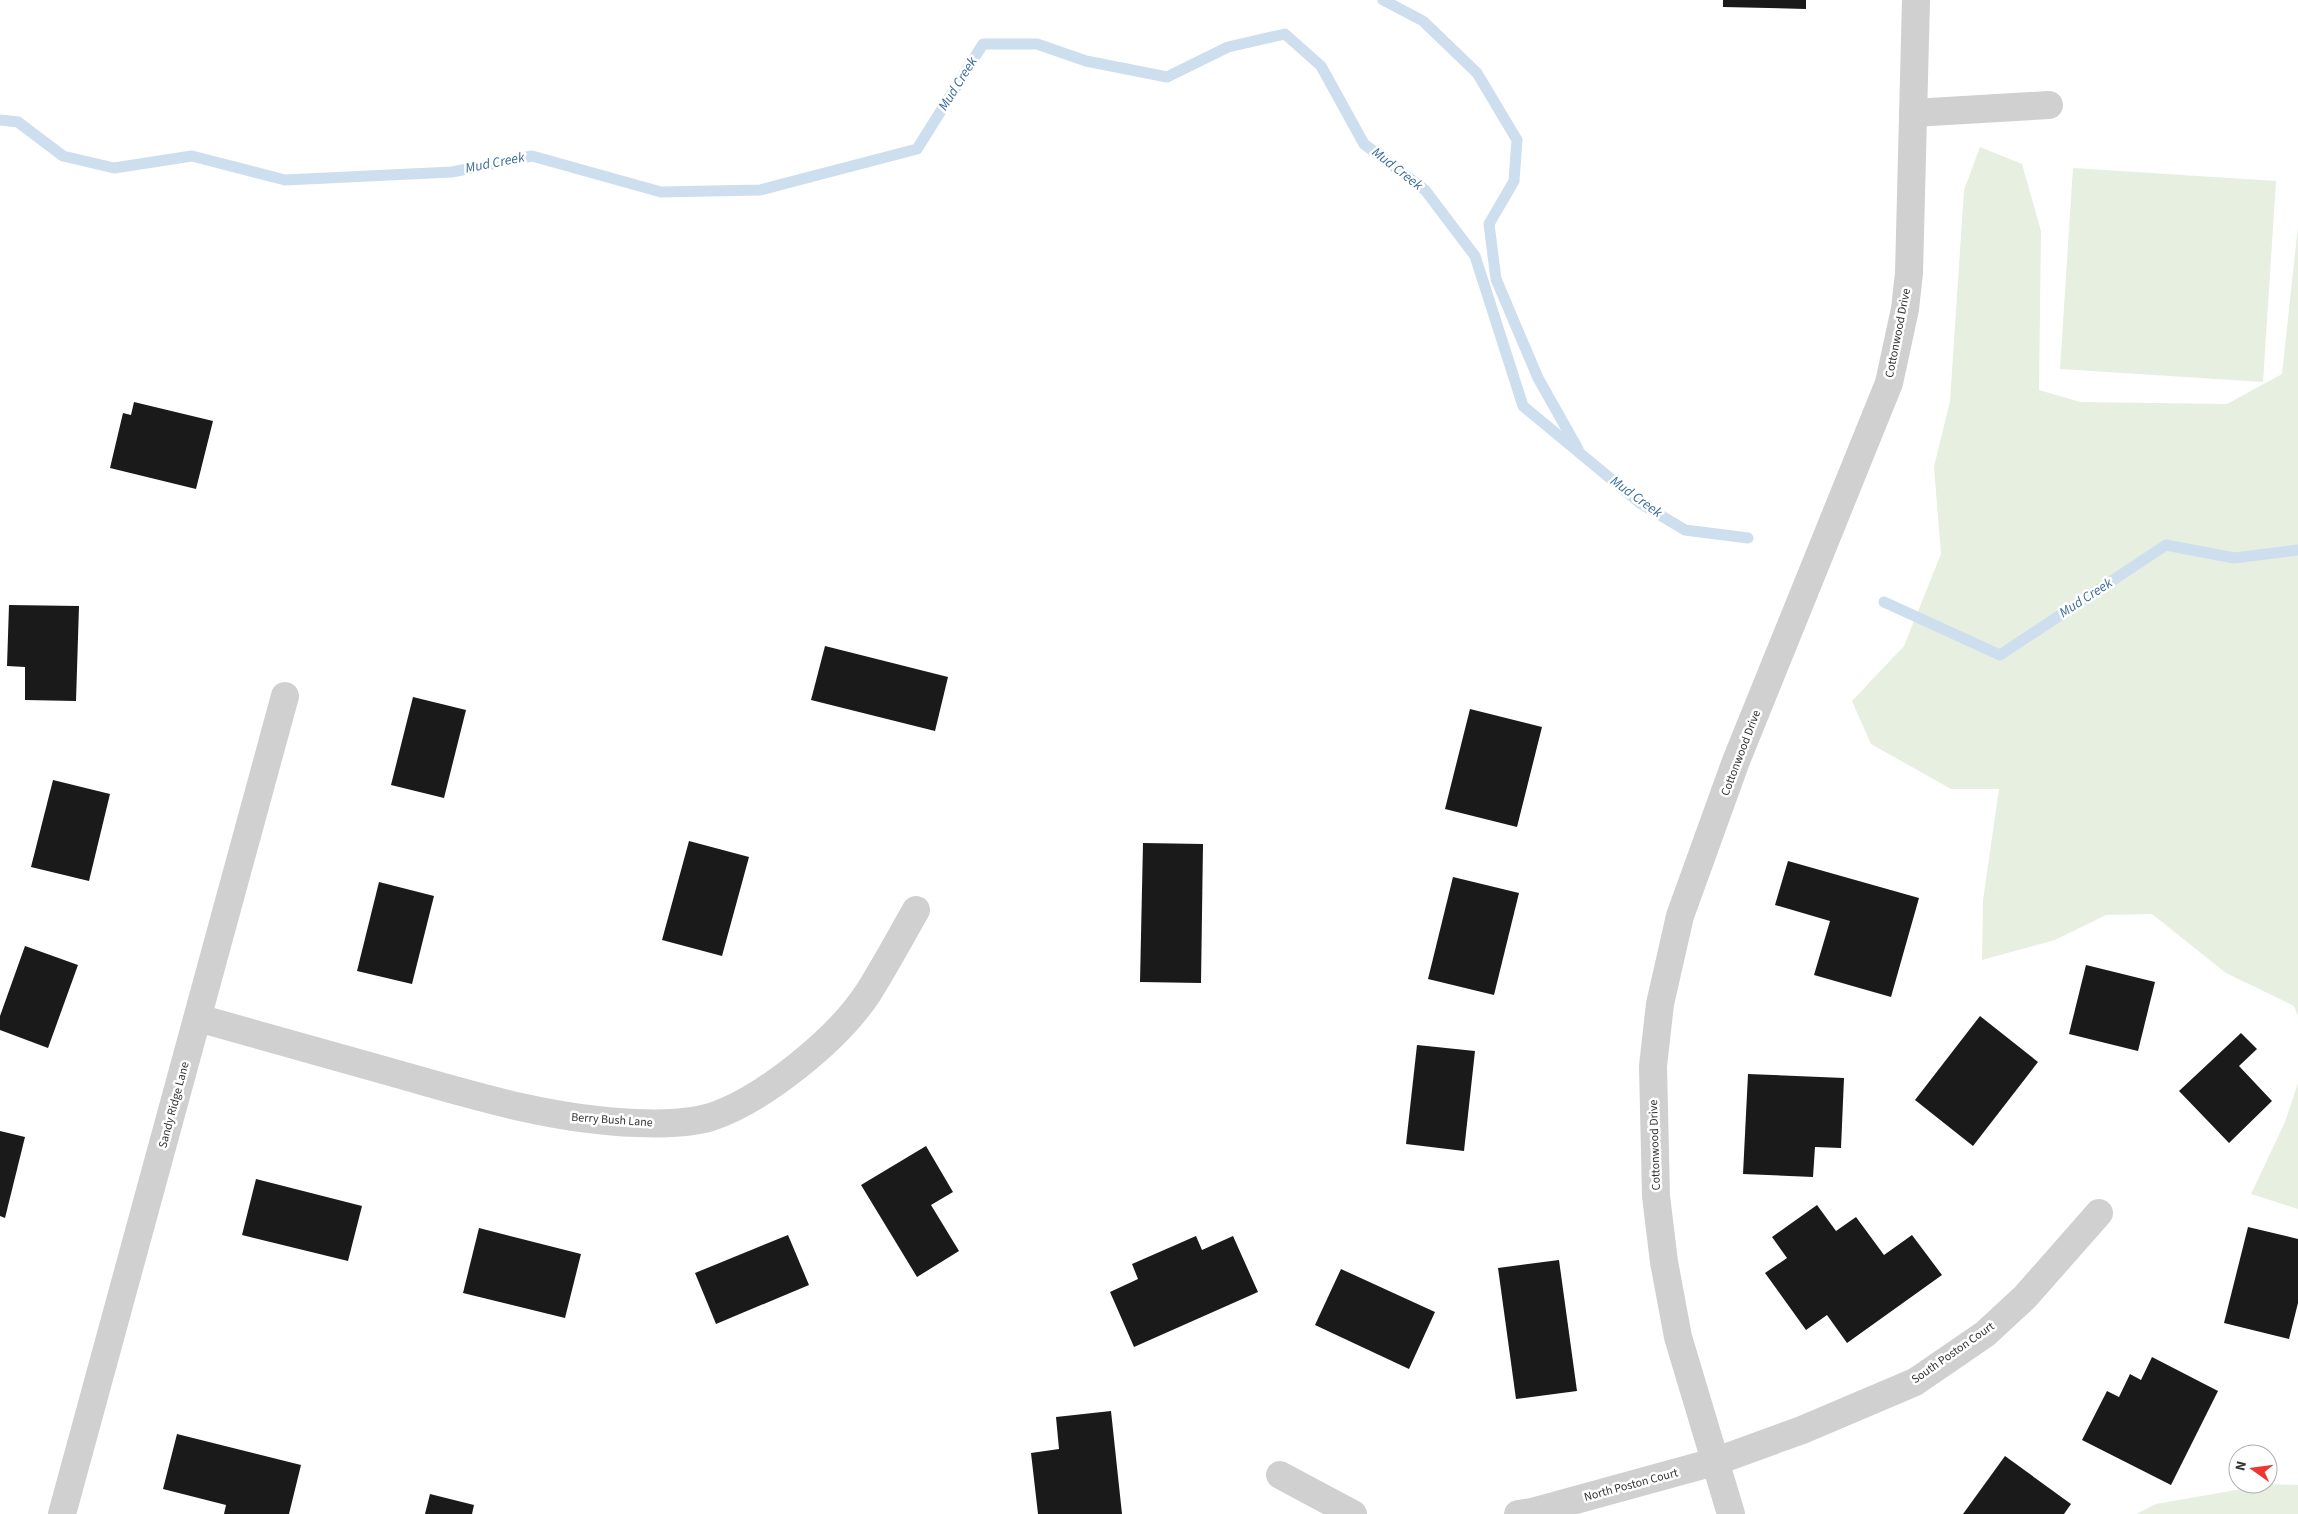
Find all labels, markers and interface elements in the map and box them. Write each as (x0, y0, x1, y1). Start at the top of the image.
water label: Mud Creek (934, 53, 983, 115)
water label: Mud Creek (1367, 143, 1427, 196)
water label: Mud Creek (464, 147, 527, 179)
street label: Cottonwood Drive (1881, 287, 1915, 379)
water label: Mud Creek (1606, 471, 1666, 523)
water label: Mud Creek (2055, 573, 2117, 623)
street label: Cottonwood Drive (1717, 708, 1765, 798)
street label: Sandy Ridge Lane (154, 1060, 194, 1150)
street label: Cottonwood Drive (1645, 1099, 1665, 1191)
street label: Berry Bush Lane (571, 1109, 653, 1131)
street label: South Poston Court (1908, 1318, 1998, 1388)
north arrow (2228, 1444, 2278, 1494)
text: N (2231, 1459, 2252, 1473)
street label: North Poston Court (1582, 1464, 1680, 1506)

